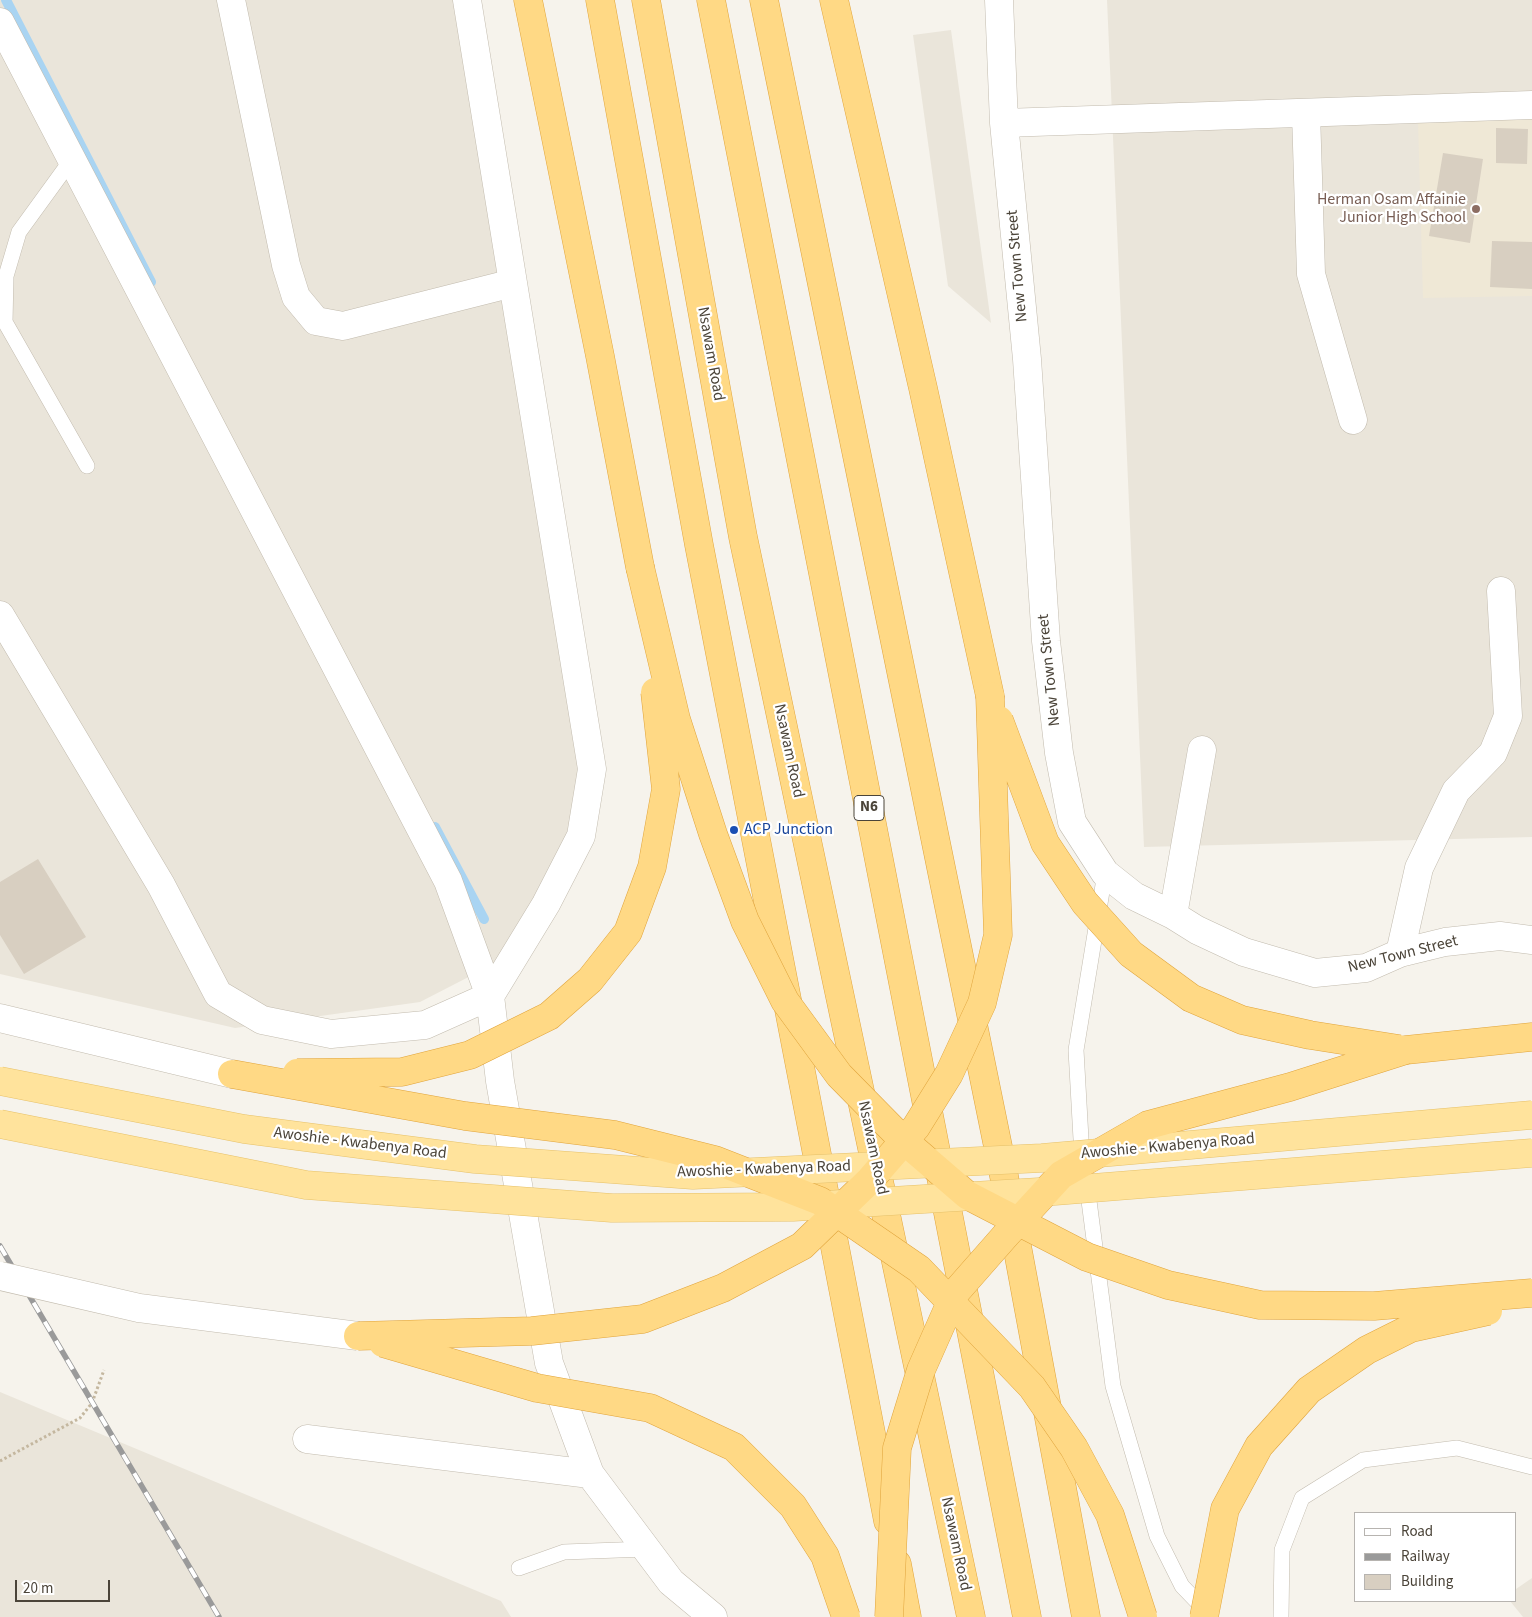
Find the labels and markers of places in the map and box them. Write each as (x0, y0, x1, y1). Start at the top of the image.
place label: Herman Osam Affainie Junior High School (1317, 190, 1466, 228)
marker: Herman Osam Affainie Junior High School (1470, 203, 1482, 215)
place label: ACP Junction (744, 820, 833, 840)
marker: ACP Junction (728, 824, 740, 836)

